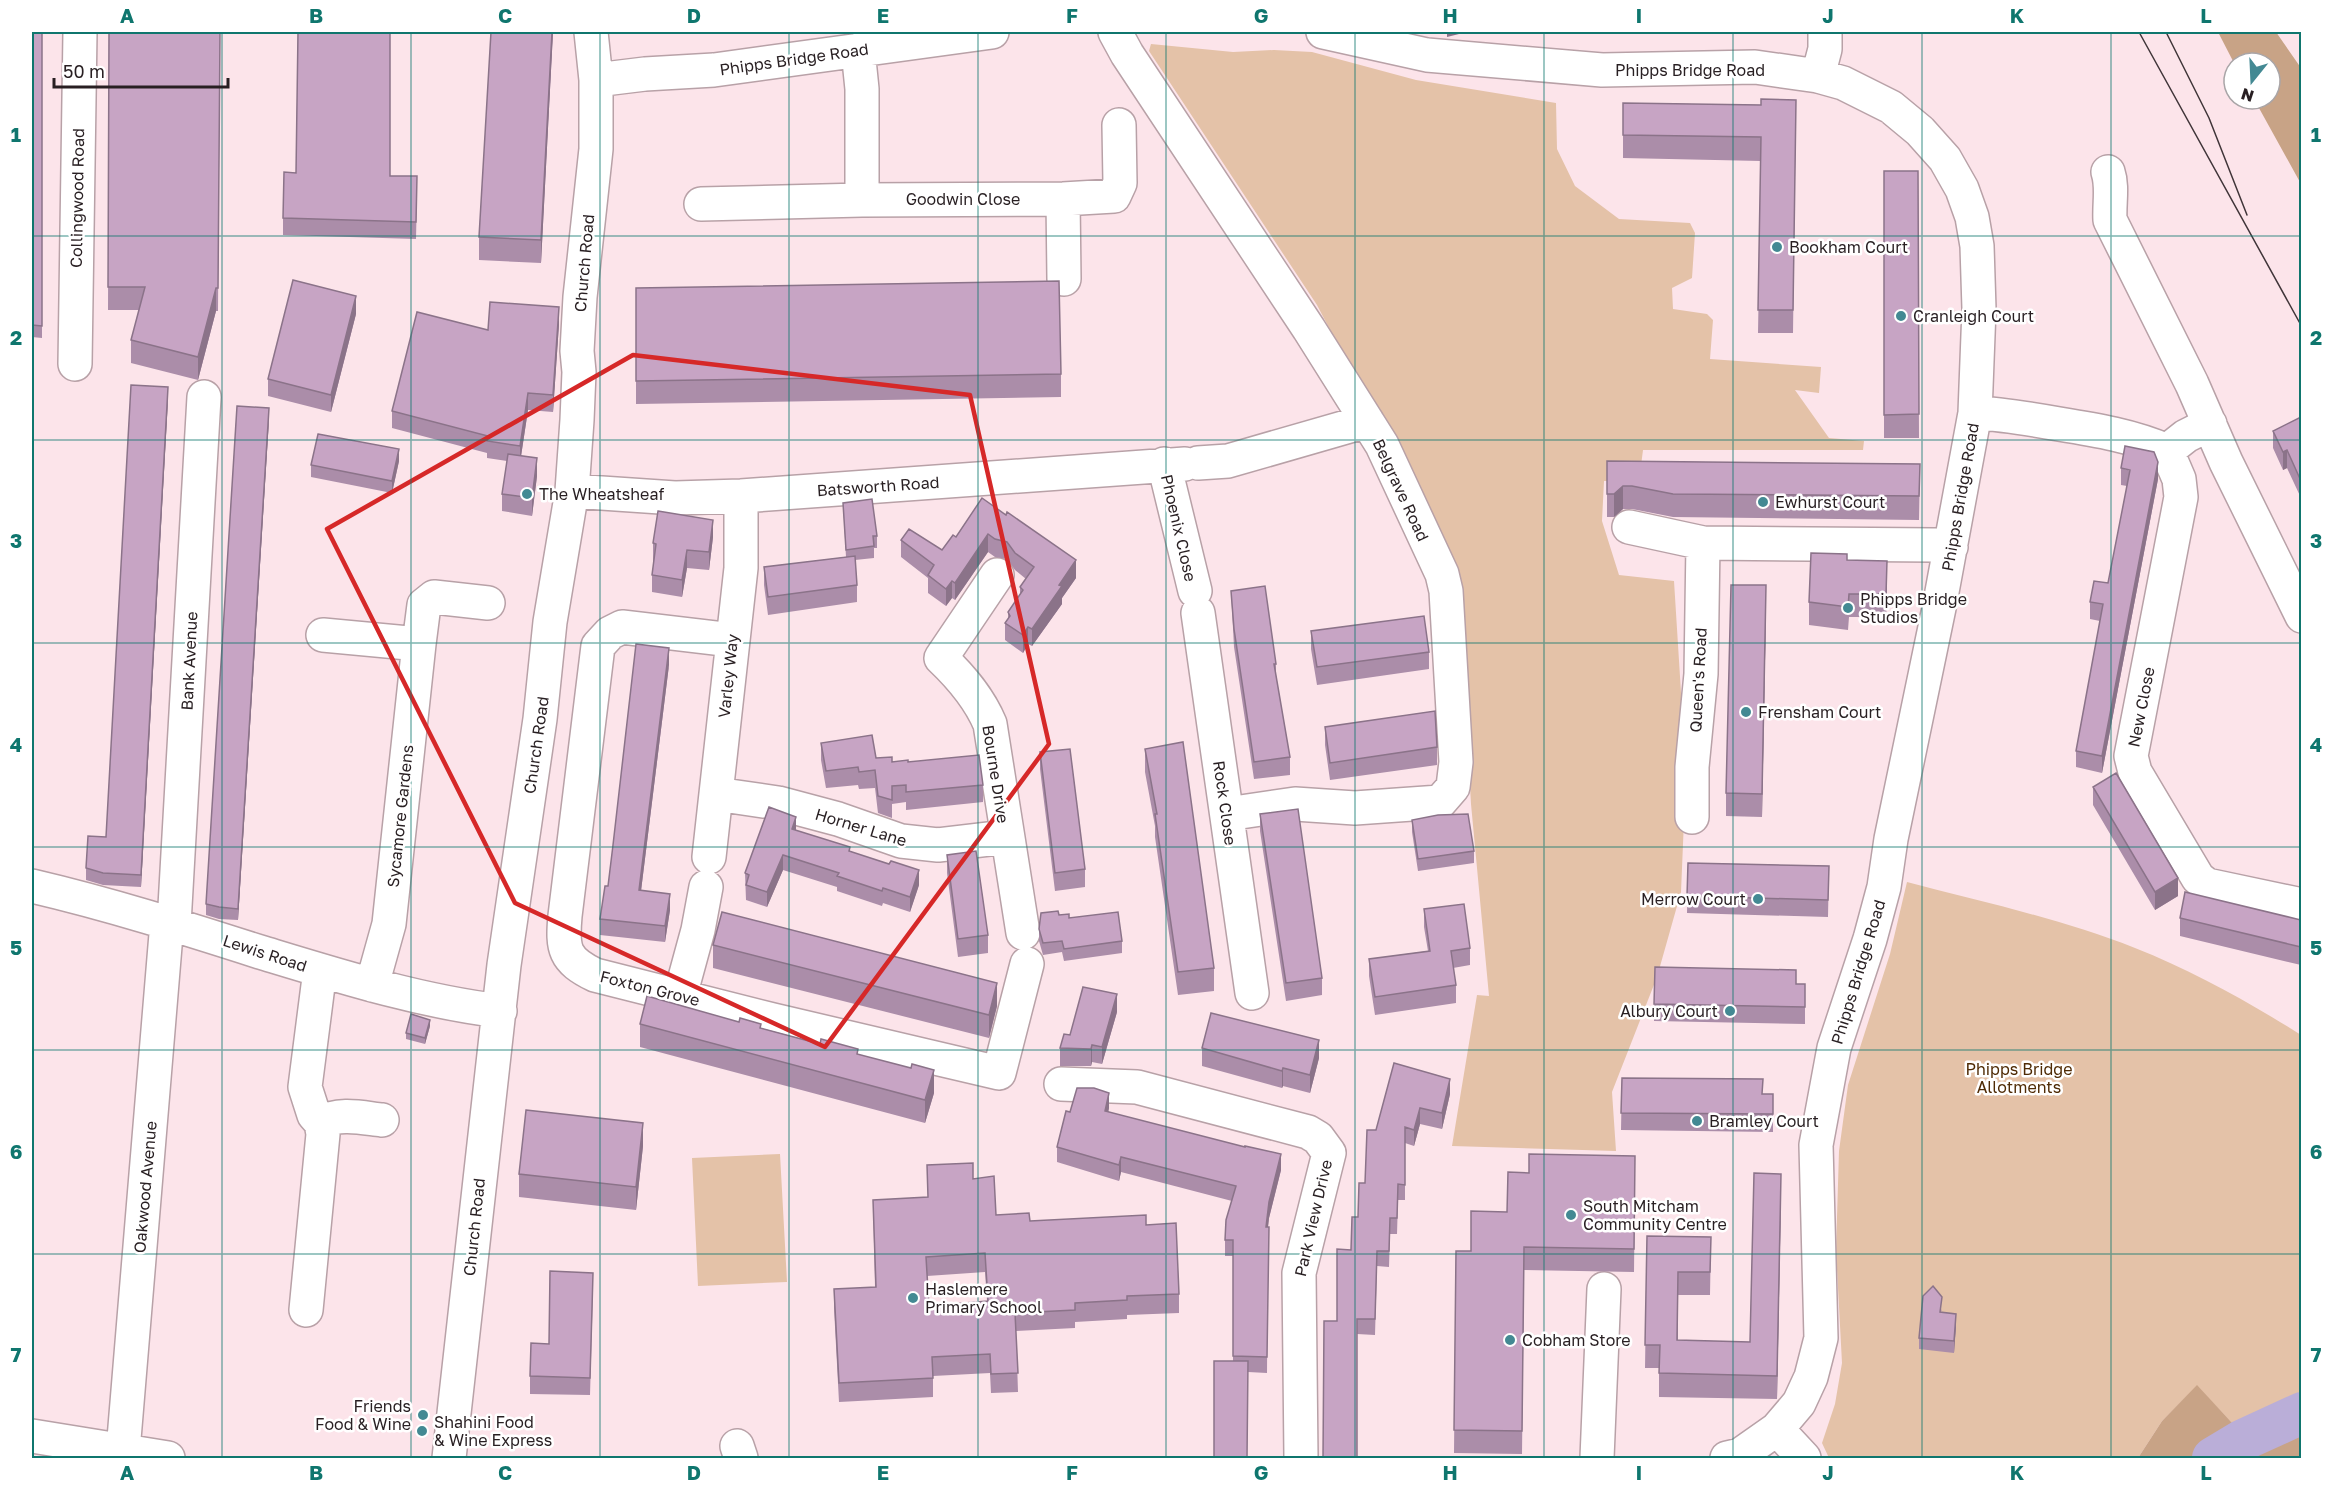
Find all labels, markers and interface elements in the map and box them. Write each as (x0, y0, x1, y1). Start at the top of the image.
text: A (120, 3, 134, 27)
text: B (309, 3, 323, 27)
text: C (498, 3, 512, 27)
text: D (687, 3, 701, 27)
text: E (877, 3, 889, 27)
text: F (1066, 3, 1078, 27)
text: G (1254, 3, 1268, 27)
text: H (1442, 3, 1458, 27)
text: I (1636, 3, 1642, 27)
text: J (1822, 3, 1834, 27)
text: K (2010, 3, 2025, 27)
text: L (2200, 3, 2212, 27)
street label: Phipps Bridge Road (718, 39, 870, 79)
scale bar (54, 51, 228, 89)
north arrow (2222, 51, 2282, 111)
text: 50 m (63, 60, 105, 82)
street label: Phipps Bridge Road (1615, 60, 1765, 80)
text: N (2238, 84, 2256, 107)
text: 1 (11, 122, 21, 146)
text: 1 (2311, 122, 2321, 146)
street label: Collingwood Road (66, 128, 88, 268)
street label: Goodwin Close (906, 189, 1020, 209)
street label: Church Road (570, 213, 598, 313)
place label: Bookham Court (1789, 237, 1908, 257)
marker: Bookham Court (1770, 240, 1784, 254)
place label: Cranleigh Court (1913, 306, 2034, 326)
marker: Cranleigh Court (1894, 309, 1908, 323)
text: 2 (10, 325, 22, 349)
text: 2 (2310, 325, 2322, 349)
street label: Phipps Bridge Road (1937, 421, 1983, 573)
street label: Belgrave Road (1369, 436, 1433, 544)
street label: Batsworth Road (816, 472, 940, 500)
street label: Phoenix Close (1157, 472, 1201, 584)
place label: The Wheatsheaf (539, 484, 664, 504)
marker: The Wheatsheaf (520, 487, 534, 501)
place label: Ewhurst Court (1775, 492, 1885, 512)
marker: Ewhurst Court (1756, 495, 1770, 509)
text: 3 (10, 528, 22, 552)
text: 3 (2310, 528, 2322, 552)
place label: Phipps Bridge Studios (1860, 589, 1967, 627)
marker: Phipps Bridge Studios (1841, 601, 1855, 615)
street label: Bank Avenue (176, 611, 202, 711)
street label: Queen's Road (1685, 627, 1711, 733)
street label: Varley Way (714, 633, 742, 719)
street label: New Close (2123, 665, 2159, 749)
street label: Church Road (519, 695, 553, 795)
place label: Frensham Court (1758, 702, 1881, 722)
marker: Frensham Court (1739, 705, 1753, 719)
street label: Bourne Drive (978, 724, 1014, 824)
text: 4 (10, 732, 22, 756)
text: 4 (2310, 732, 2322, 756)
street label: Sycamore Gardens (383, 744, 417, 888)
street label: Rock Close (1209, 759, 1241, 847)
street label: Horner Lane (813, 804, 909, 850)
place label: Merrow Court (1641, 889, 1746, 909)
marker: Merrow Court (1751, 892, 1765, 906)
street label: Phipps Bridge Road (1826, 897, 1890, 1047)
street label: Lewis Road (221, 930, 309, 976)
text: 5 (10, 935, 22, 959)
text: 5 (2310, 935, 2322, 959)
street label: Foxton Grove (598, 966, 702, 1010)
place label: Albury Court (1620, 1001, 1718, 1021)
marker: Albury Court (1723, 1004, 1737, 1018)
park label: Phipps Bridge Allotments (1966, 1059, 2072, 1097)
place label: Bramley Court (1709, 1111, 1819, 1131)
marker: Bramley Court (1690, 1114, 1704, 1128)
street label: Oakwood Avenue (129, 1120, 161, 1254)
text: 6 (10, 1139, 22, 1163)
text: 6 (2310, 1139, 2322, 1163)
street label: Park View Drive (1290, 1158, 1336, 1278)
street label: Church Road (459, 1177, 489, 1277)
place label: South Mitcham Community Centre (1583, 1196, 1727, 1234)
marker: South Mitcham Community Centre (1564, 1208, 1578, 1222)
place label: Haslemere Primary School (925, 1279, 1042, 1317)
marker: Haslemere Primary School (906, 1291, 920, 1305)
place label: Cobham Store (1522, 1330, 1631, 1350)
marker: Cobham Store (1503, 1333, 1517, 1347)
text: 7 (11, 1342, 22, 1366)
text: 7 (2311, 1342, 2322, 1366)
place label: Friends Food & Wine (315, 1396, 411, 1434)
marker: Friends Food & Wine (416, 1408, 430, 1422)
place label: Shahini Food & Wine Express (434, 1412, 552, 1450)
marker: Shahini Food & Wine Express (415, 1424, 429, 1438)
text: A (120, 1460, 134, 1484)
text: B (309, 1460, 323, 1484)
text: C (498, 1460, 512, 1484)
text: D (687, 1460, 701, 1484)
text: E (877, 1460, 889, 1484)
text: F (1066, 1460, 1078, 1484)
text: G (1254, 1460, 1268, 1484)
text: H (1442, 1460, 1458, 1484)
text: I (1636, 1460, 1642, 1484)
text: J (1822, 1460, 1834, 1484)
text: K (2010, 1460, 2025, 1484)
text: L (2200, 1460, 2212, 1484)

